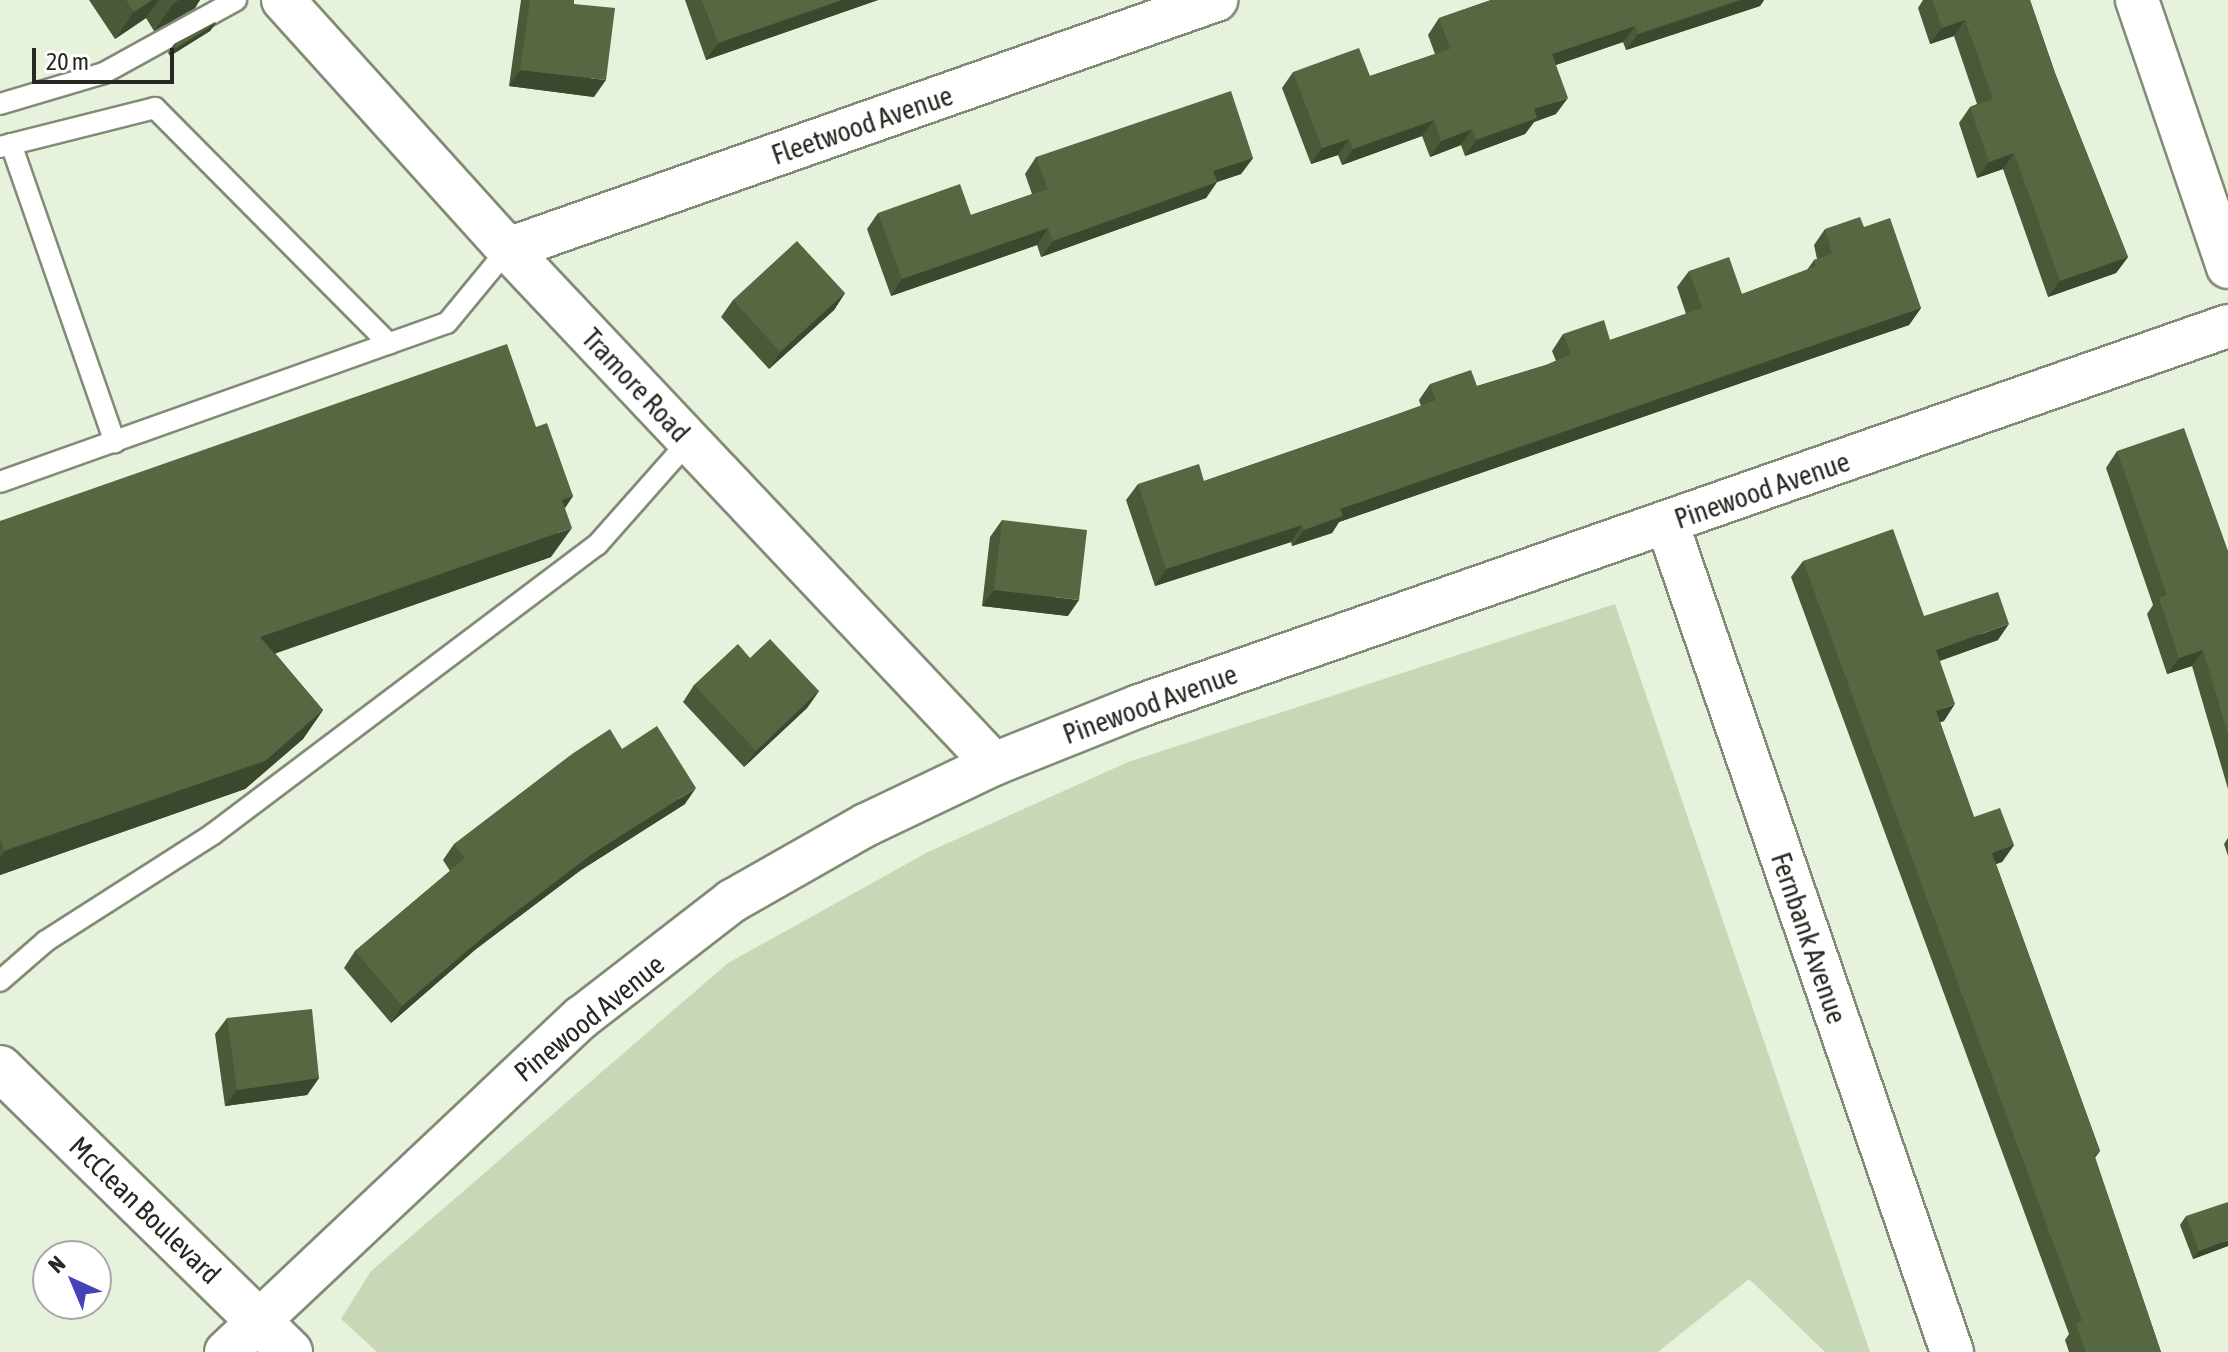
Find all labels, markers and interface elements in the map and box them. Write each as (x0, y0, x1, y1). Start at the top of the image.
scale bar (36, 32, 178, 82)
text: 20 m (46, 48, 89, 75)
street label: Fleetwood Avenue (767, 78, 957, 172)
street label: Tramore Road (575, 321, 697, 449)
street label: Pinewood Avenue (1670, 444, 1854, 536)
street label: Pinewood Avenue (1058, 657, 1242, 751)
street label: Fernbank Avenue (1764, 848, 1854, 1028)
street label: Pinewood Avenue (507, 947, 671, 1089)
street label: McClean Boulevard (62, 1129, 228, 1291)
north arrow (32, 1240, 112, 1320)
text: N (43, 1250, 70, 1278)

